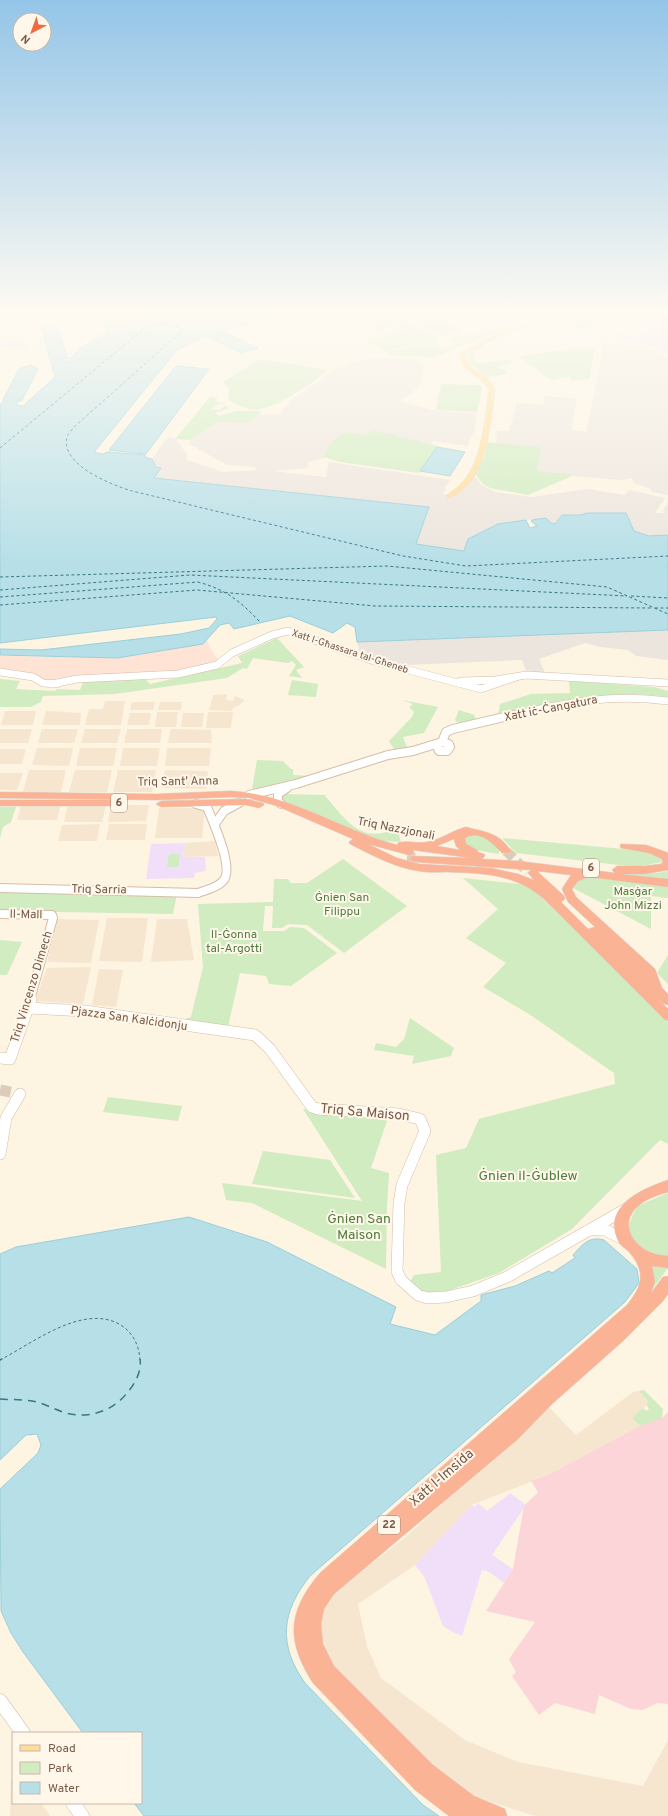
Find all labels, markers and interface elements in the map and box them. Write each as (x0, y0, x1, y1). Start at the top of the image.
north arrow (12, 12, 52, 52)
text: N (19, 31, 34, 47)
street label: Xatt l-Għassara tal-Għeneb (290, 627, 410, 677)
street label: Xatt iċ-Ċangatura (503, 692, 599, 726)
street label: Triq Sant' Anna (137, 773, 219, 791)
road number: 6 (111, 794, 127, 812)
street label: Triq Nazzjonali (356, 814, 436, 844)
road number: 6 (583, 859, 599, 877)
street label: Triq Sarria (71, 882, 127, 898)
park label: Masġar John Mizzi (604, 884, 662, 914)
park label: Ġnien San Filippu (315, 890, 369, 920)
street label: Il-Mall (9, 907, 43, 923)
park label: Il-Ġonna tal-Argotti (206, 927, 262, 957)
street label: Triq Vincenzo Dimech (7, 929, 57, 1045)
street label: Pjazza San Kalċidonju (69, 1003, 189, 1035)
street label: Triq Sa Maison (319, 1101, 411, 1125)
park label: Ġnien il-Ġublew (478, 1167, 578, 1185)
park label: Ġnien San Maison (327, 1210, 391, 1244)
street label: Xatt l-Imsida (406, 1446, 478, 1510)
road number: 22 (378, 1516, 400, 1534)
legend (12, 1732, 142, 1804)
text: Road (48, 1741, 76, 1757)
text: Park (48, 1761, 73, 1777)
text: Water (48, 1781, 80, 1797)

